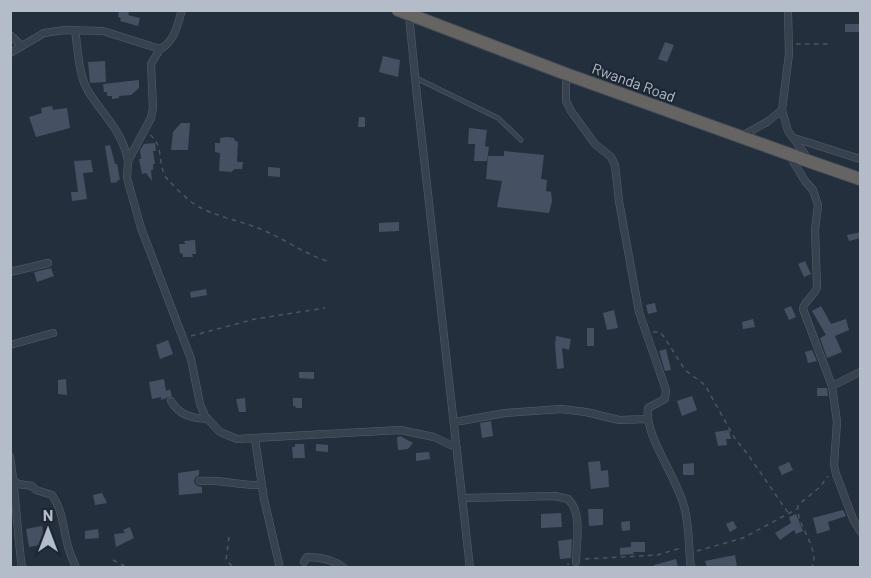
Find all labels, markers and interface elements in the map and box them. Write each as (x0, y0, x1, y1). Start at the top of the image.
street label: Rwanda Road (590, 59, 678, 105)
north arrow (18, 500, 78, 560)
text: N (43, 505, 53, 524)

